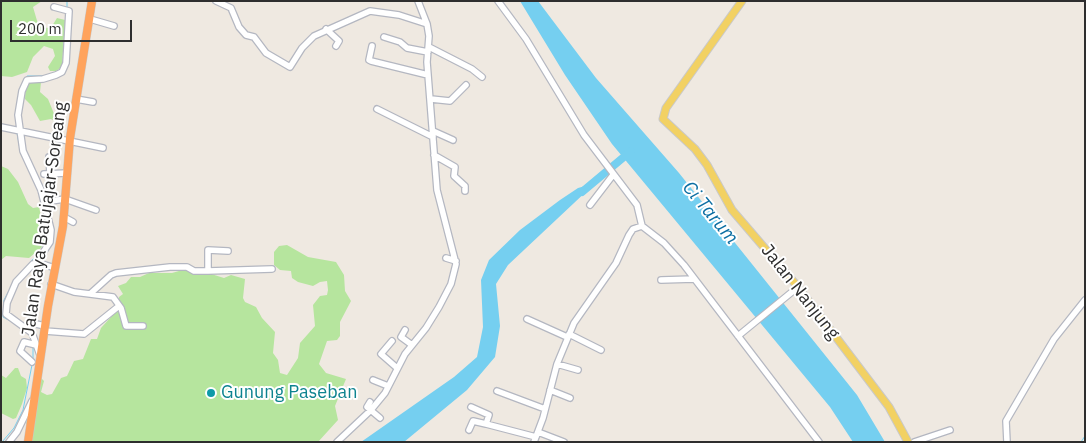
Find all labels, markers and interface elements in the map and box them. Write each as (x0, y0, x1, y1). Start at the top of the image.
scale bar (12, 10, 135, 42)
text: 200 m (18, 19, 62, 38)
street label: Jalan Raya Batujajar-Soreang (18, 100, 72, 338)
water label: Ci Tarum (677, 177, 743, 249)
street label: Jalan Nanjung (756, 240, 844, 344)
place label: Gunung Paseban (221, 382, 357, 404)
marker: Gunung Paseban (205, 387, 217, 399)

